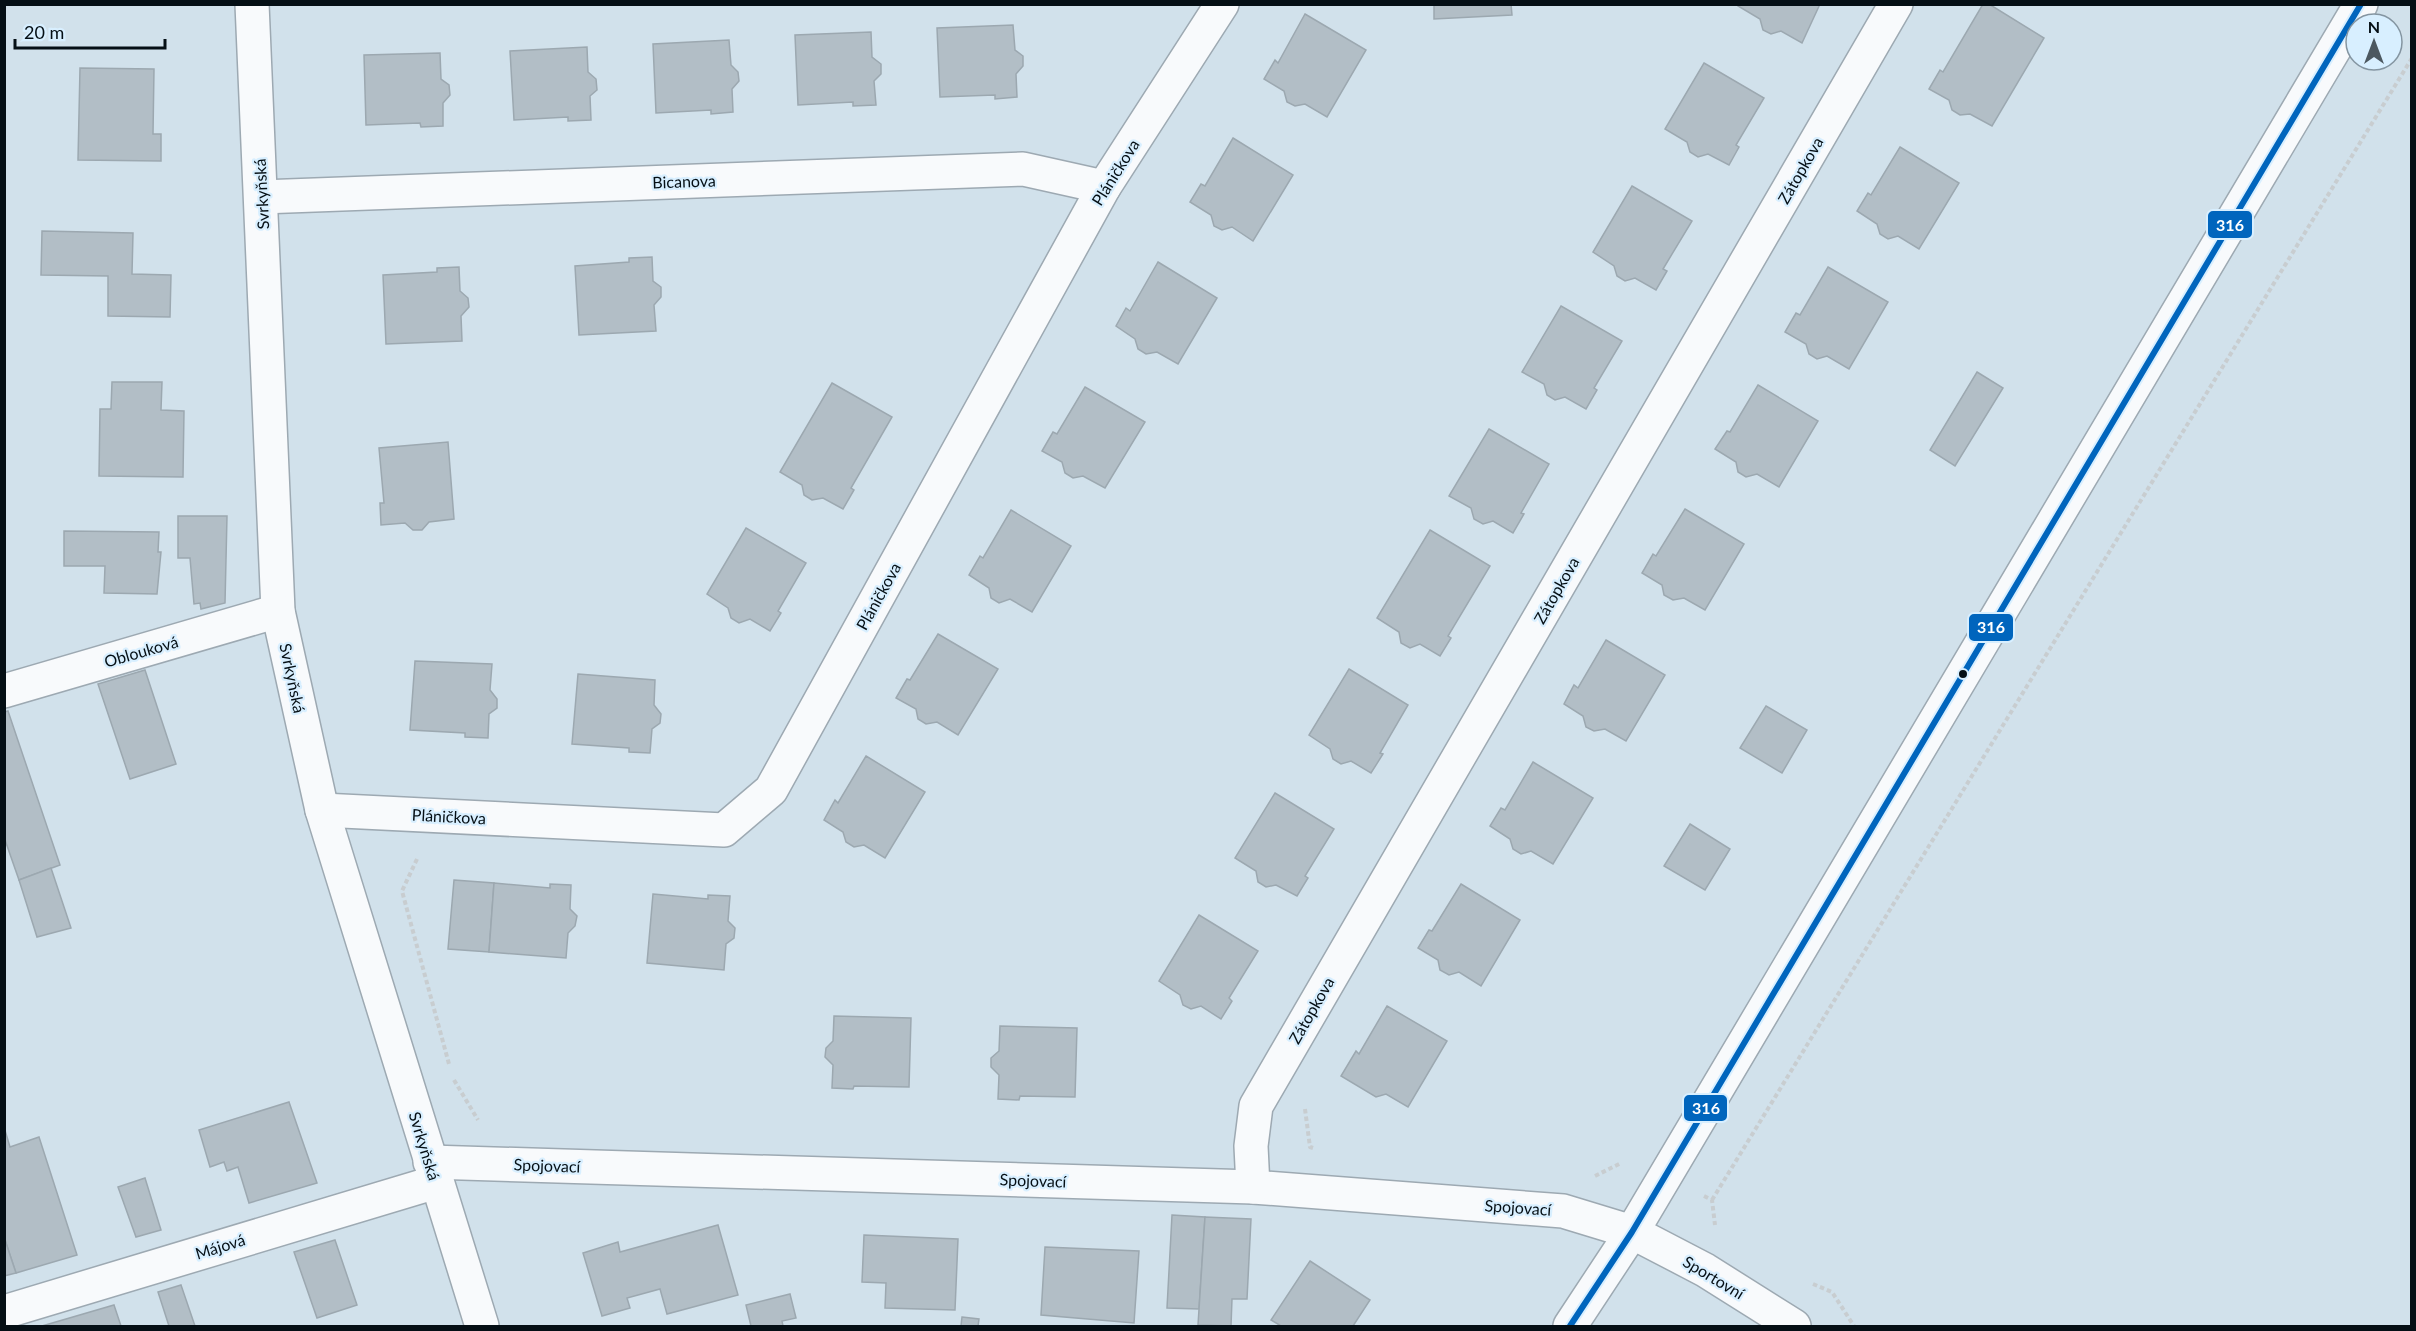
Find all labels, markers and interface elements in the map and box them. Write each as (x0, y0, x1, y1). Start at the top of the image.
scale bar (15, 12, 165, 50)
north arrow (2344, 12, 2404, 72)
text: N (2368, 17, 2380, 36)
text: 20 m (24, 21, 64, 43)
street label: Zátopkova (1773, 133, 1827, 207)
street label: Pláničkova (1087, 135, 1143, 209)
street label: Svrkyňská (250, 158, 272, 230)
street label: Bicanova (652, 170, 716, 192)
line badge: 316 (2207, 210, 2253, 239)
text: 316 (2216, 215, 2244, 234)
street label: Zátopkova (1529, 553, 1583, 627)
street label: Pláničkova (852, 559, 904, 633)
line badge: 316 (1968, 613, 2014, 642)
text: 316 (1977, 617, 2005, 636)
street label: Oblouková (102, 631, 180, 671)
street label: Svrkyňská (276, 641, 310, 715)
unlabelled marker (1957, 668, 1969, 680)
street label: Pláničkova (411, 805, 487, 827)
street label: Zátopkova (1284, 973, 1338, 1047)
line badge: 316 (1683, 1094, 1728, 1122)
text: 316 (1692, 1098, 1720, 1117)
street label: Svrkyňská (406, 1109, 444, 1183)
street label: Spojovací (513, 1154, 582, 1176)
street label: Spojovací (999, 1169, 1068, 1191)
street label: Spojovací (1484, 1195, 1553, 1219)
street label: Májová (193, 1229, 247, 1263)
street label: Sportovní (1680, 1251, 1749, 1303)

